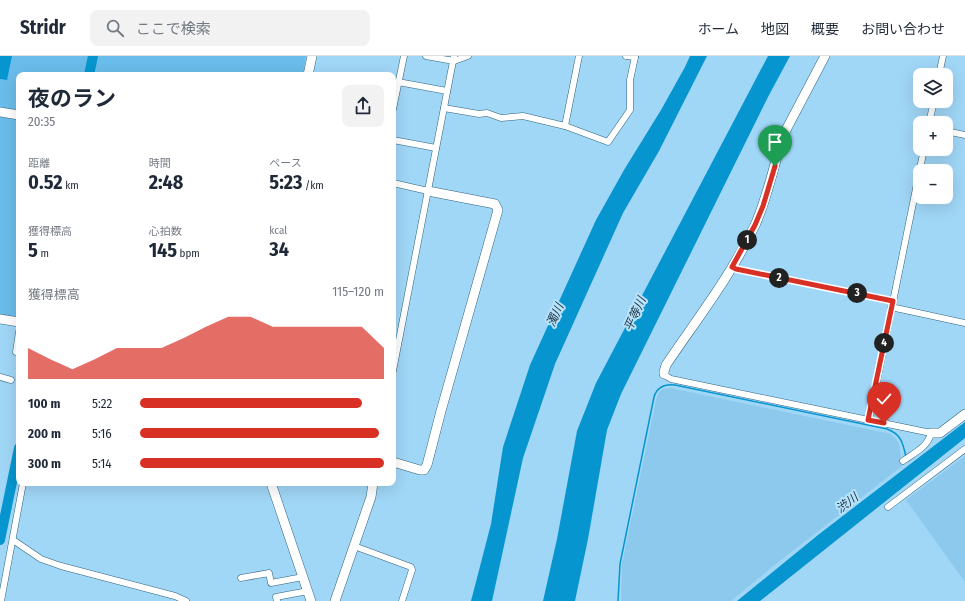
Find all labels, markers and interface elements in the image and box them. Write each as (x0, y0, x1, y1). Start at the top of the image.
search box (90, 10, 370, 46)
text: Stridr (20, 16, 66, 39)
icon: search (104, 17, 126, 39)
text: ここで検索 (136, 20, 211, 38)
text: ホーム (697, 21, 739, 38)
text: 地図 (761, 21, 789, 38)
text: 概要 (811, 21, 839, 38)
text: お問い合わせ (861, 21, 945, 38)
map controls (913, 68, 953, 204)
button: layers (913, 68, 953, 108)
text: 夜のラン (28, 85, 116, 112)
button: share (342, 85, 384, 127)
text: 20:35 (28, 114, 55, 129)
button: + (913, 116, 953, 156)
pin (758, 125, 792, 166)
icon: arrive (764, 131, 786, 153)
text: 距離 (28, 157, 50, 170)
text: 時間 (149, 157, 171, 170)
text: ペース (269, 157, 302, 170)
button: − (913, 164, 953, 204)
text: 0.52 (28, 170, 63, 194)
text: 2:48 (149, 170, 183, 194)
text: 5:23 (269, 170, 302, 194)
text: km (63, 179, 79, 192)
text: /km (302, 179, 324, 192)
text: kcal (269, 224, 287, 237)
text: 獲得標高 (28, 225, 72, 238)
text: 心拍数 (149, 225, 182, 238)
pin: 1 (737, 230, 757, 250)
text: 1 (745, 233, 749, 246)
text: 34 (269, 237, 289, 261)
text: 5 (28, 238, 38, 262)
text: 145 (149, 238, 177, 262)
text: m (38, 247, 49, 260)
text: bpm (177, 247, 200, 260)
pin: 2 (769, 268, 789, 288)
text: 2 (776, 271, 782, 284)
pin: 3 (847, 283, 867, 303)
text: 115–120 m (332, 284, 384, 299)
text: 3 (854, 286, 860, 299)
text: 獲得標高 (28, 287, 80, 302)
water label: 平等川 (621, 293, 650, 333)
water label: 濁川 (544, 299, 567, 329)
pin: 4 (874, 333, 894, 353)
text: 4 (881, 336, 887, 349)
pin (867, 382, 901, 423)
icon: check (873, 388, 895, 410)
text: 100 m (28, 396, 60, 411)
text: 5:22 (92, 396, 112, 411)
text: 200 m (28, 426, 61, 441)
text: 5:16 (92, 426, 112, 441)
text: 300 m (28, 456, 61, 471)
text: 5:14 (92, 456, 112, 471)
water label: 渋川 (833, 489, 862, 516)

